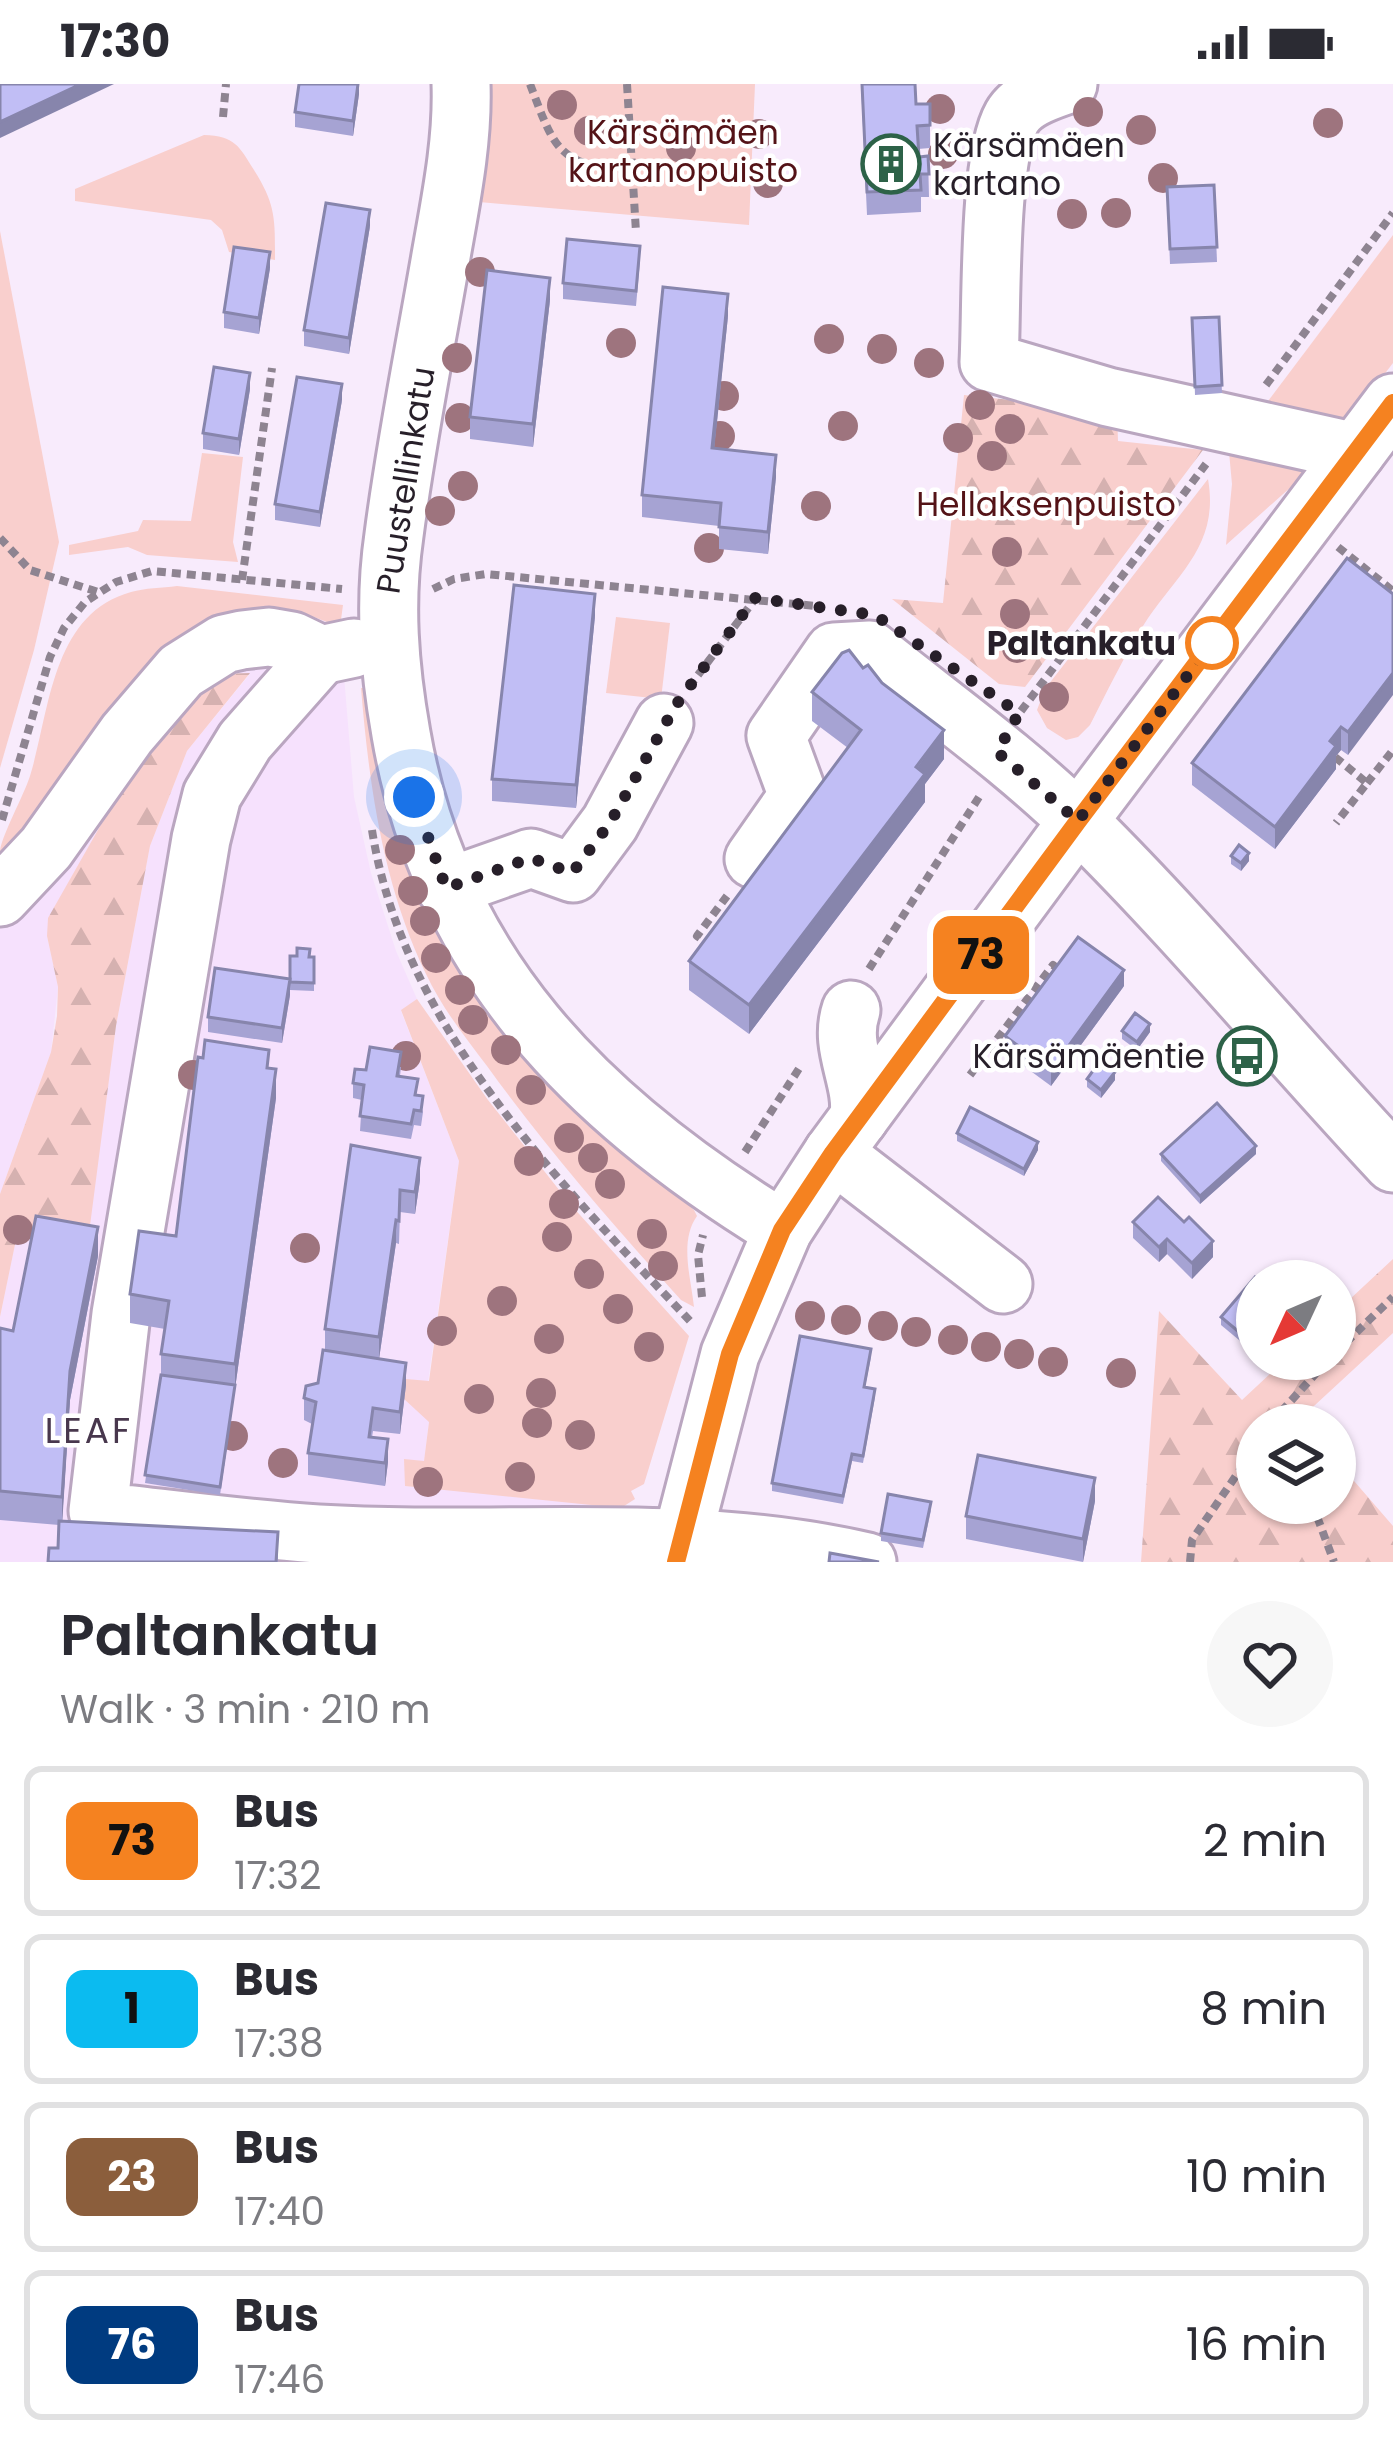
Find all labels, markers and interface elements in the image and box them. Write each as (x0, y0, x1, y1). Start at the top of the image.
text: 17:30 (60, 10, 170, 73)
park label: Kärsämäen kartanopuisto (568, 109, 798, 194)
place label: Kärsämäen kartano (933, 122, 1125, 207)
building icon: Kärsämäen kartano (860, 133, 922, 195)
street label: Puustellinkatu (364, 363, 447, 597)
park label: Hellaksenpuisto (916, 481, 1176, 528)
marker: Paltankatu (1187, 618, 1237, 668)
place label: Paltankatu (987, 620, 1176, 667)
your location (384, 767, 444, 827)
line badge: 73 (927, 916, 1035, 994)
text: 73 (957, 925, 1005, 984)
bus stop icon: Kärsämäentie (1216, 1025, 1278, 1087)
place label: Kärsämäentie (973, 1033, 1205, 1080)
north arrow (1236, 1260, 1356, 1380)
map controls (1236, 1260, 1356, 1524)
button: layers (1236, 1404, 1356, 1524)
district label: LEAF (45, 1405, 133, 1456)
text: Paltankatu (60, 1595, 379, 1675)
button: heart (1207, 1601, 1333, 1727)
text: Walk · 3 min · 210 m (60, 1682, 430, 1737)
text: Bus (234, 1780, 319, 1843)
text: 2 min (1203, 1809, 1327, 1872)
text: 73 (108, 1811, 156, 1870)
text: 17:32 (234, 1848, 321, 1903)
text: Bus (234, 1948, 319, 2011)
text: 8 min (1200, 1977, 1327, 2040)
text: 1 (124, 1979, 140, 2038)
text: 17:38 (234, 2016, 324, 2071)
text: Bus (234, 2116, 319, 2179)
text: 10 min (1186, 2145, 1327, 2208)
text: 23 (107, 2147, 157, 2206)
text: 17:40 (234, 2184, 325, 2239)
text: Bus (234, 2284, 319, 2347)
text: 16 min (1186, 2313, 1327, 2376)
text: 76 (107, 2315, 157, 2374)
text: 17:46 (234, 2352, 325, 2407)

